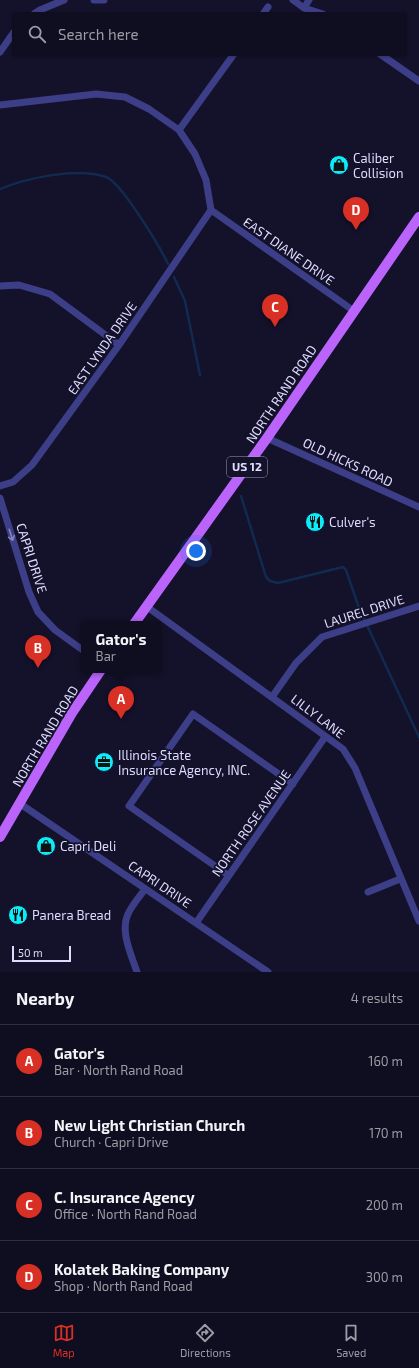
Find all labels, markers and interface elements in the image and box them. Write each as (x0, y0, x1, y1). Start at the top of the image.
search box (12, 12, 407, 56)
icon: search (26, 23, 48, 45)
text: Search here (58, 25, 139, 43)
place label: Caliber Collision (353, 150, 404, 181)
shop icon: Caliber Collision (328, 154, 350, 176)
pin: D (343, 197, 369, 230)
street label: EAST DIANE DRIVE (240, 214, 338, 288)
pin: C (262, 294, 288, 327)
street label: EAST LYNDA DRIVE (64, 299, 140, 397)
street label: NORTH RAND ROAD (242, 342, 320, 446)
street label: OLD HICKS ROAD (300, 434, 396, 490)
road number: US 12 (227, 457, 267, 477)
restaurant icon: Culver's (304, 511, 326, 533)
place label: Culver's (329, 514, 376, 530)
street label: CAPRI DRIVE (13, 521, 51, 595)
one-way arrow (8, 529, 16, 541)
your location (186, 541, 206, 561)
street label: LAUREL DRIVE (322, 591, 406, 631)
popup (81, 621, 161, 673)
text: Gator's (96, 630, 146, 648)
pin: B (25, 635, 51, 668)
text: Bar (96, 648, 116, 664)
street label: NORTH RAND ROAD (9, 683, 81, 789)
pin: A (108, 686, 134, 719)
street label: LILLY LANE (288, 691, 348, 741)
place label: Illinois State Insurance Agency, INC. (118, 747, 250, 778)
office icon: Illinois State Insurance Agency, INC. (93, 751, 115, 773)
street label: NORTH ROSE AVENUE (208, 767, 294, 879)
shop icon: Capri Deli (35, 835, 57, 857)
place label: Capri Deli (60, 838, 116, 854)
street label: CAPRI DRIVE (125, 857, 195, 911)
restaurant icon: Panera Bread (7, 904, 29, 926)
place label: Panera Bread (32, 907, 111, 923)
scale bar (12, 944, 71, 963)
text: 50 m (18, 946, 43, 959)
text: Nearby (16, 988, 74, 1008)
text: 4 results (351, 990, 403, 1006)
text: Gator's (54, 1044, 105, 1062)
text: A (25, 1053, 33, 1069)
text: 160 m (368, 1053, 403, 1069)
text: Bar · North Rand Road (54, 1062, 183, 1078)
text: New Light Christian Church (54, 1116, 245, 1134)
text: B (25, 1125, 33, 1141)
text: 170 m (369, 1125, 403, 1141)
text: Church · Capri Drive (54, 1134, 168, 1150)
text: C. Insurance Agency (54, 1188, 195, 1206)
text: C (25, 1197, 33, 1213)
text: 200 m (366, 1197, 403, 1213)
text: Office · North Rand Road (54, 1206, 197, 1222)
text: Kolatek Baking Company (54, 1260, 229, 1278)
text: D (25, 1269, 33, 1285)
text: 300 m (366, 1269, 403, 1285)
text: Shop · North Rand Road (54, 1278, 193, 1294)
tab: Map (53, 1322, 75, 1359)
tab: Directions (180, 1322, 231, 1359)
tab: Saved (336, 1322, 366, 1359)

